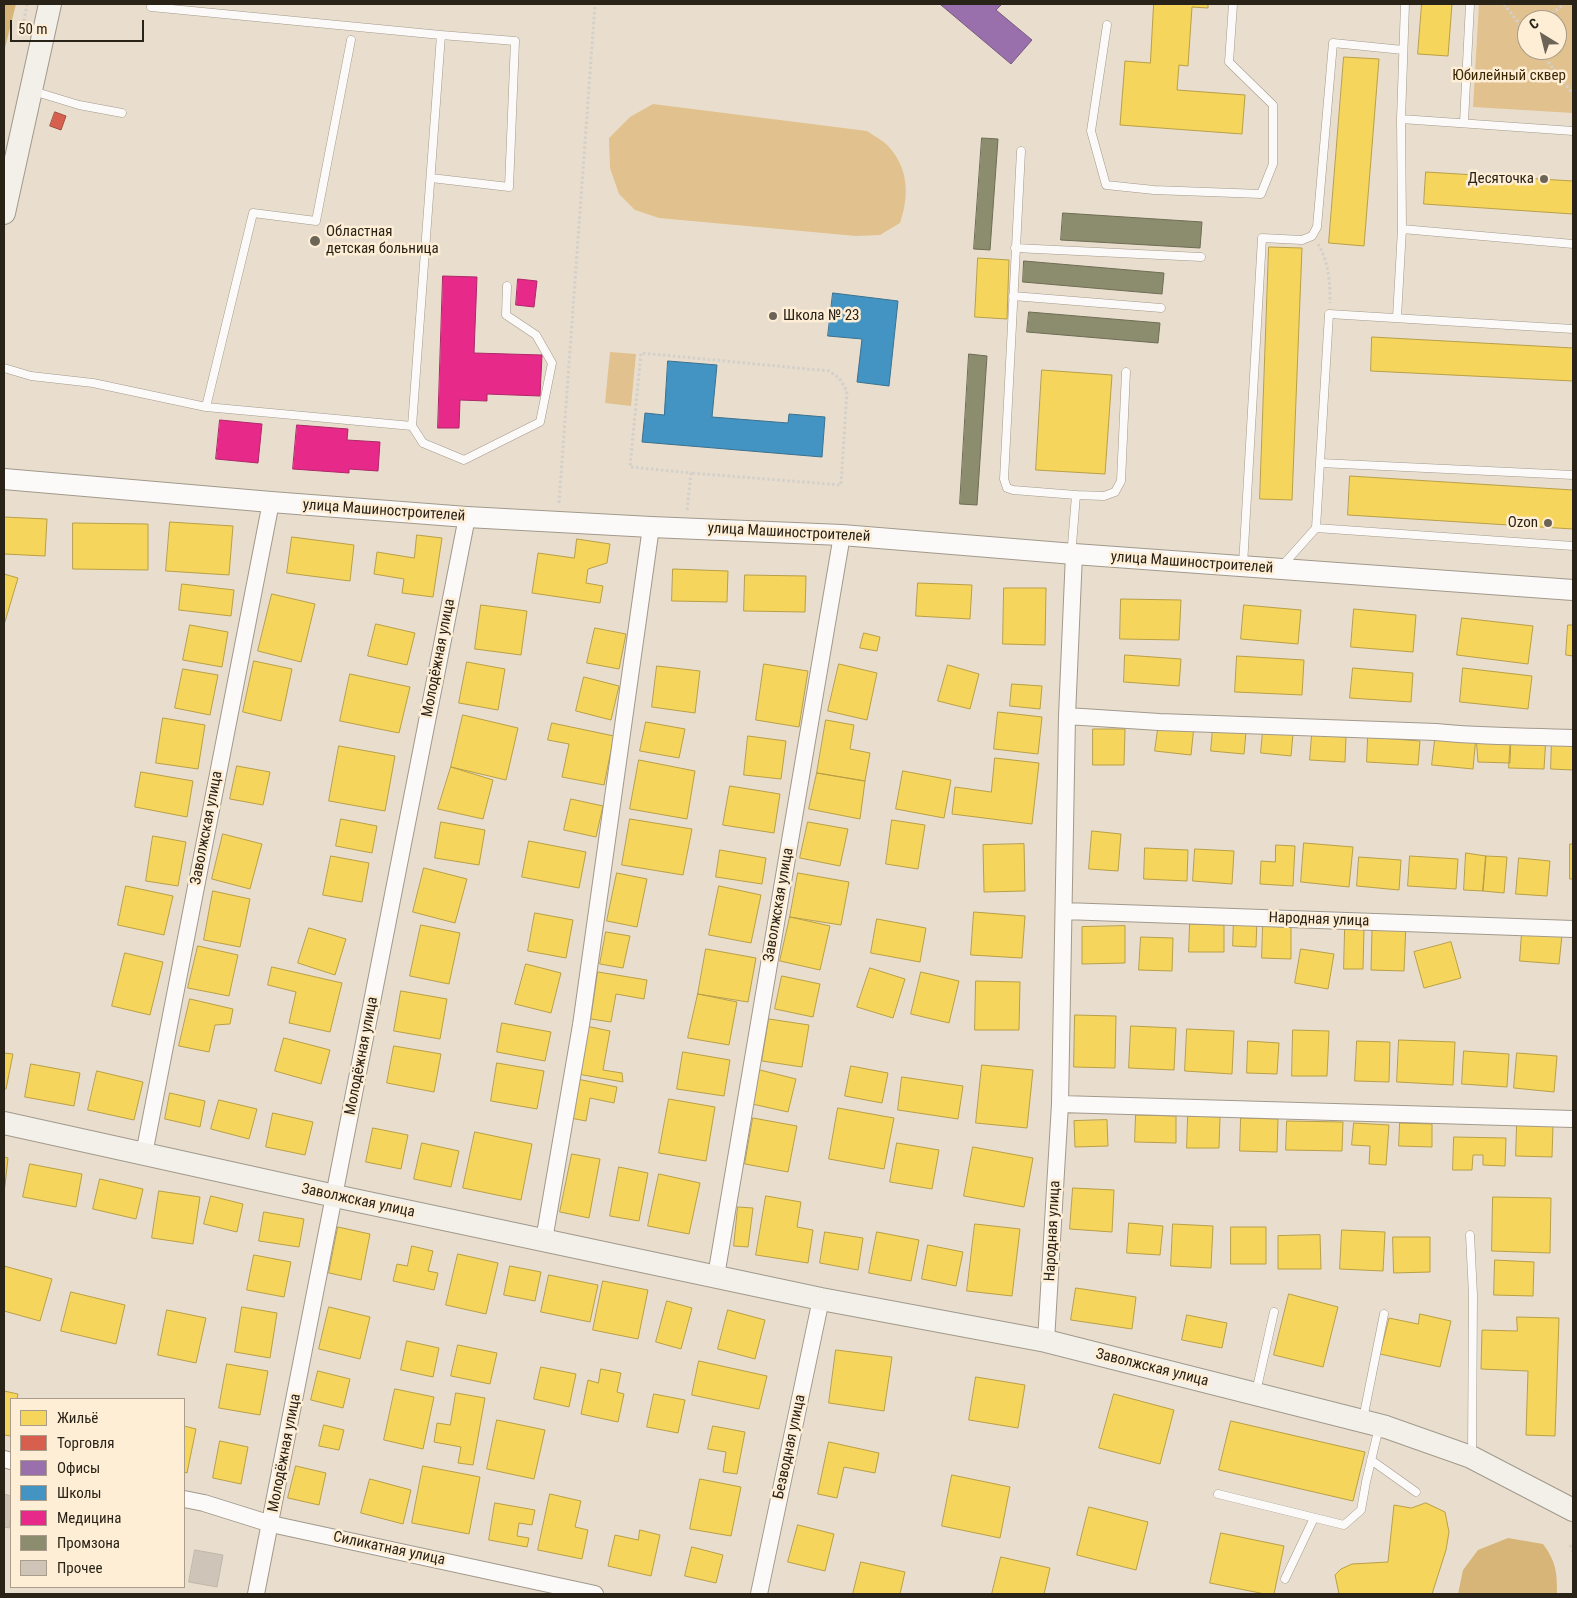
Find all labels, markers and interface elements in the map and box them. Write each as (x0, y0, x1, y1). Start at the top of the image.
scale bar (12, 10, 146, 42)
north arrow (1517, 10, 1567, 60)
text: С (1526, 15, 1542, 32)
text: 50 m (18, 20, 48, 38)
park label: Юбилейный сквер (1452, 67, 1566, 85)
place label: Десяточка (1468, 170, 1534, 188)
marker: Десяточка (1538, 173, 1550, 185)
place label: Областная детская больница (326, 223, 439, 258)
marker: Областная детская больница (308, 234, 322, 248)
place label: Школа № 23 (783, 307, 860, 325)
marker: Школа № 23 (767, 310, 779, 322)
street label: улица Машиностроителей (302, 496, 466, 526)
place label: Ozon (1508, 514, 1538, 532)
marker: Ozon (1542, 517, 1554, 529)
street label: улица Машиностроителей (707, 520, 871, 546)
street label: улица Машиностроителей (1110, 548, 1274, 578)
street label: Молодёжная улица (419, 597, 459, 719)
street label: Заволжская улица (187, 770, 227, 886)
street label: Заволжская улица (760, 846, 798, 964)
street label: Народная улица (1268, 909, 1370, 931)
street label: Молодёжная улица (342, 995, 382, 1117)
street label: Заволжская улица (300, 1180, 416, 1222)
street label: Народная улица (1041, 1180, 1065, 1282)
street label: Заволжская улица (1094, 1345, 1210, 1391)
street label: Молодёжная улица (265, 1392, 305, 1514)
street label: Безводная улица (770, 1393, 810, 1501)
legend (10, 1398, 185, 1588)
text: Жильё (57, 1409, 98, 1427)
text: Торговля (57, 1434, 114, 1452)
text: Офисы (57, 1459, 100, 1477)
text: Школы (57, 1484, 102, 1502)
text: Медицина (57, 1509, 121, 1527)
street label: Силикатная улица (331, 1528, 447, 1570)
text: Промзона (57, 1534, 120, 1552)
text: Прочее (57, 1559, 103, 1577)

